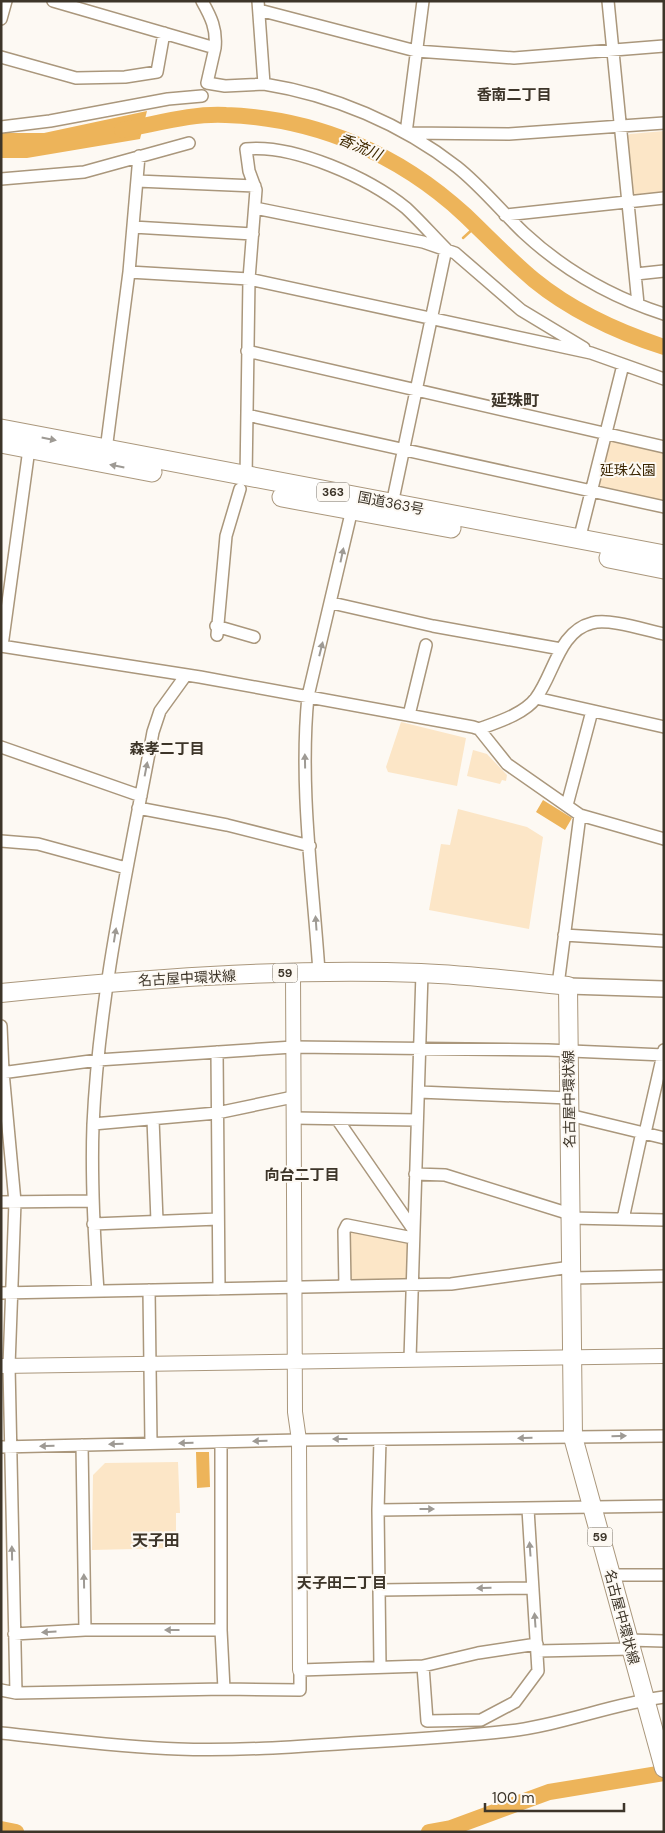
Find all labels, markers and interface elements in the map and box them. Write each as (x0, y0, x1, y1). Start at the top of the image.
district label: 香南二丁目 (476, 85, 552, 105)
water label: 香流川 (335, 129, 386, 166)
district label: 延珠町 (491, 390, 539, 411)
one-way arrow (41, 435, 57, 443)
park label: 延珠公園 (600, 461, 656, 479)
one-way arrow (110, 462, 125, 470)
road number: 363 (317, 482, 349, 502)
street label: 国道363号 (356, 488, 426, 518)
one-way arrow (338, 547, 346, 562)
one-way arrow (317, 642, 325, 657)
district label: 森孝二丁目 (129, 739, 205, 759)
one-way arrow (301, 753, 309, 769)
one-way arrow (142, 761, 150, 777)
one-way arrow (311, 915, 319, 931)
one-way arrow (112, 926, 120, 942)
road number: 59 (272, 964, 298, 982)
street label: 名古屋中環状線 (138, 966, 236, 990)
street label: 名古屋中環状線 (559, 1050, 579, 1148)
district label: 向台二丁目 (264, 1165, 340, 1185)
one-way arrow (611, 1432, 627, 1440)
one-way arrow (516, 1434, 532, 1442)
one-way arrow (331, 1435, 347, 1443)
one-way arrow (252, 1437, 268, 1445)
one-way arrow (178, 1439, 194, 1447)
one-way arrow (108, 1441, 124, 1449)
one-way arrow (38, 1442, 54, 1450)
one-way arrow (419, 1505, 435, 1513)
road number: 59 (588, 1528, 612, 1546)
district label: 天子田 (132, 1530, 180, 1551)
one-way arrow (526, 1540, 534, 1556)
one-way arrow (8, 1544, 16, 1560)
street label: 名古屋中環状線 (601, 1567, 643, 1667)
one-way arrow (80, 1573, 88, 1589)
district label: 天子田二丁目 (297, 1573, 387, 1593)
one-way arrow (476, 1585, 492, 1593)
one-way arrow (531, 1611, 539, 1627)
one-way arrow (164, 1626, 180, 1634)
one-way arrow (41, 1628, 57, 1636)
scale bar (485, 1780, 624, 1812)
text: 100 m (492, 1788, 535, 1808)

